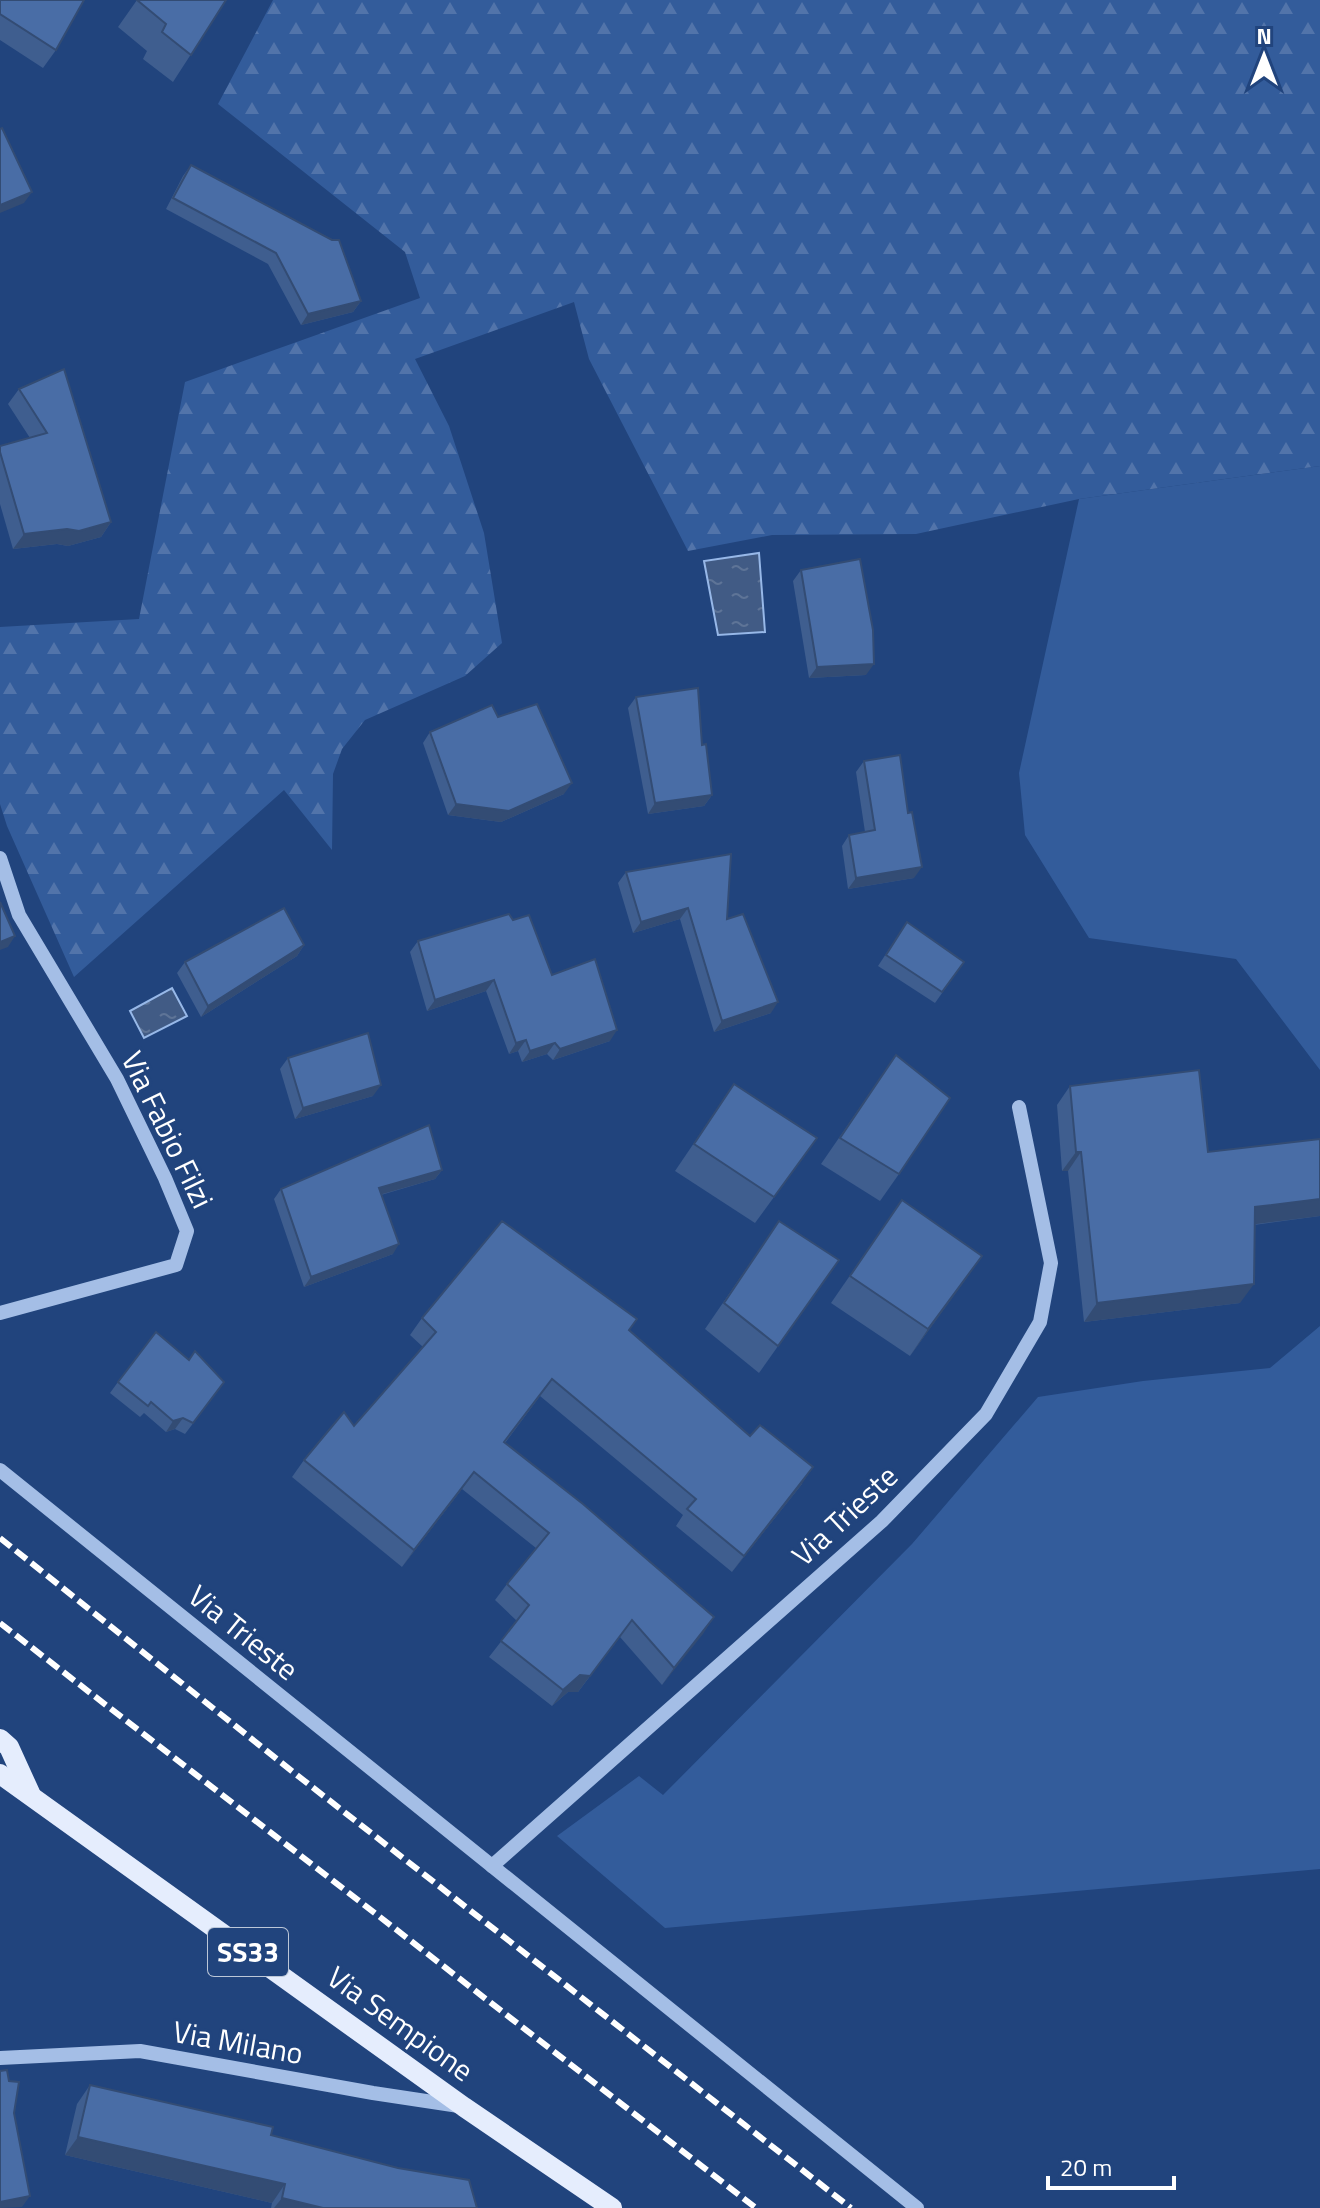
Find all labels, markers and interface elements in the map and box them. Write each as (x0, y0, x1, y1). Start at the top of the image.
north arrow (1224, 16, 1304, 96)
text: N (1256, 19, 1272, 53)
street label: Via Fabio Filzi (110, 1043, 226, 1216)
street label: Via Trieste (781, 1454, 908, 1577)
street label: Via Trieste (178, 1573, 309, 1691)
road number: SS33 (208, 1928, 288, 1976)
street label: Via Sempione (318, 1954, 484, 2092)
street label: Via Milano (170, 2008, 307, 2076)
scale bar (1048, 2140, 1174, 2190)
text: 20 m (1060, 2149, 1112, 2185)

